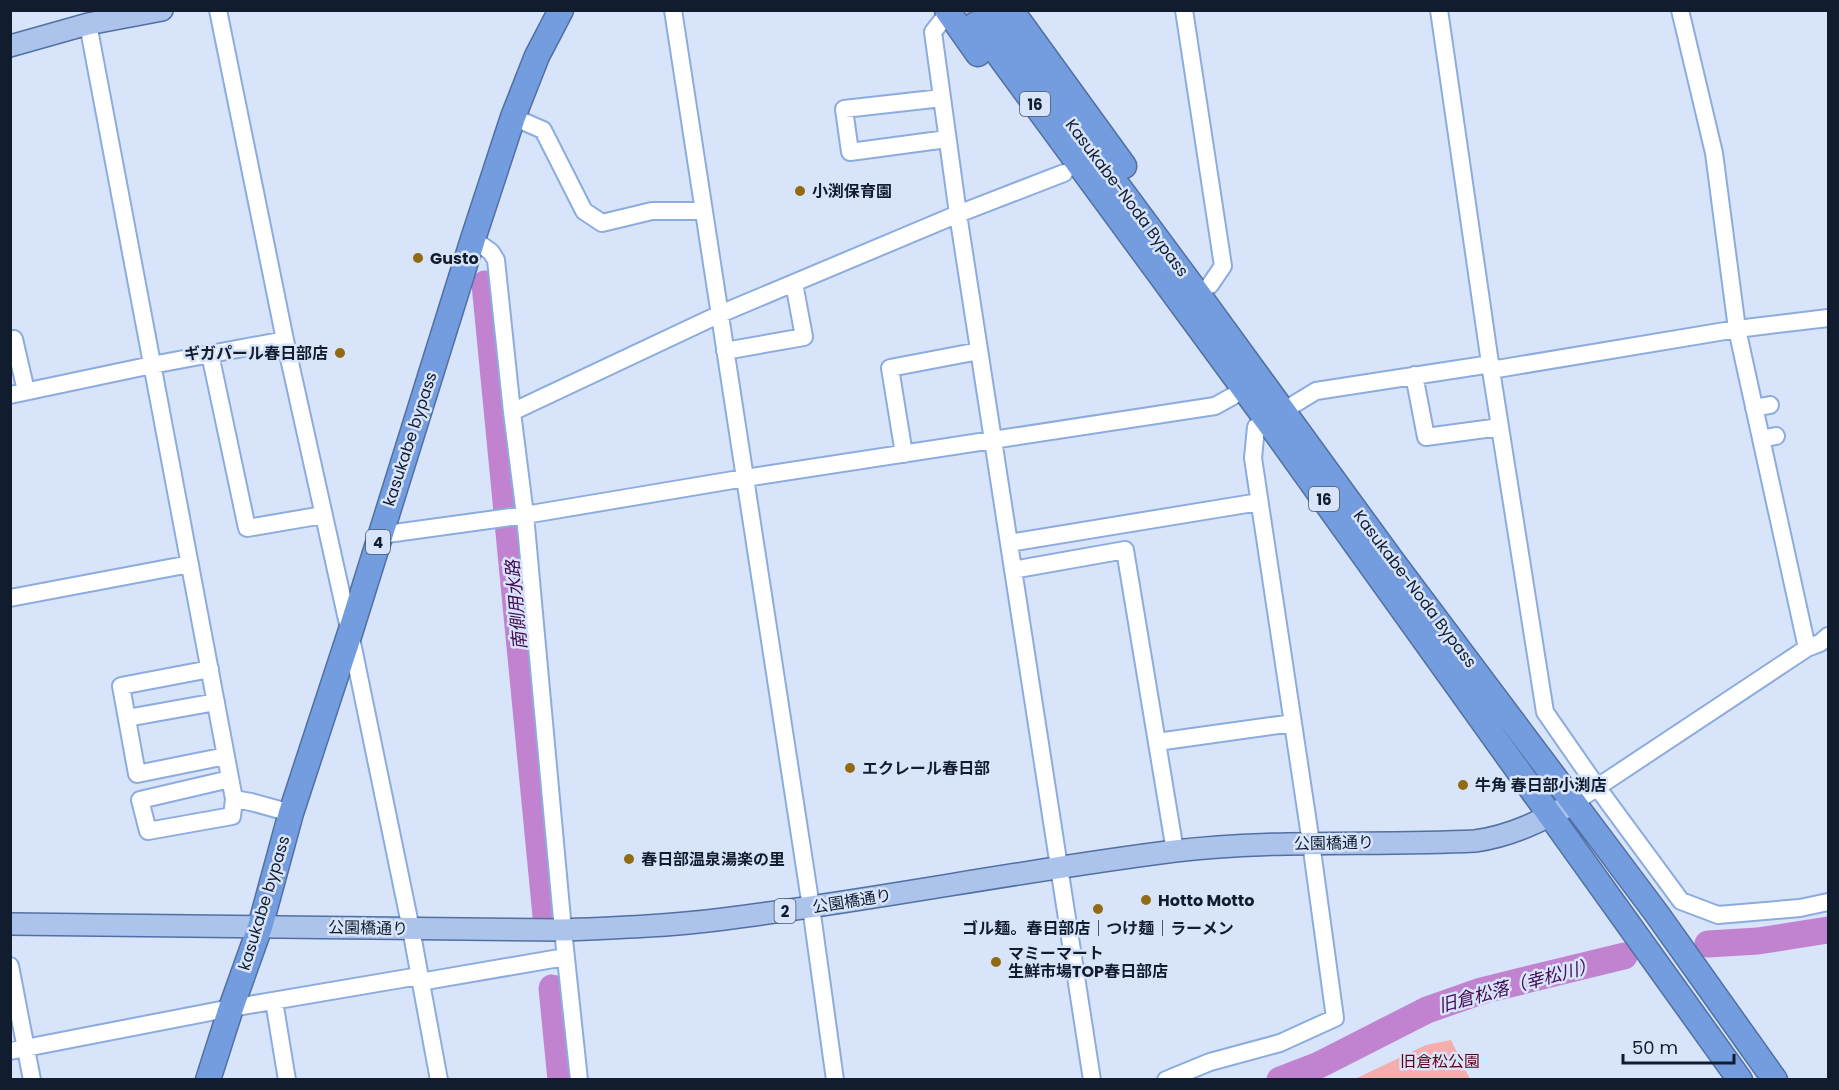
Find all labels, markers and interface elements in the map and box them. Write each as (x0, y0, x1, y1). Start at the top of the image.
road number: 16 (1020, 92, 1050, 116)
street label: Kasukabe-Noda Bypass (1060, 114, 1194, 282)
place label: 小渕保育園 (812, 180, 892, 203)
marker: 小渕保育園 (793, 184, 807, 198)
place label: Gusto (430, 247, 479, 270)
marker: Gusto (411, 251, 425, 265)
place label: ギガパール春日部店 (184, 342, 328, 365)
marker: ギガパール春日部店 (333, 346, 347, 360)
street label: kasukabe bypass (377, 369, 443, 509)
road number: 16 (1309, 487, 1339, 511)
street label: Kasukabe-Noda Bypass (1348, 505, 1482, 673)
road number: 4 (366, 530, 390, 554)
water label: 南側用水路 (499, 557, 532, 651)
place label: エクレール春日部 (862, 757, 990, 780)
marker: エクレール春日部 (843, 761, 857, 775)
place label: 牛角 春日部小渕店 (1475, 774, 1606, 797)
marker: 牛角 春日部小渕店 (1456, 778, 1470, 792)
street label: 公園橋通り (1294, 831, 1374, 855)
street label: kasukabe bypass (233, 833, 295, 973)
place label: 春日部温泉湯楽の里 (641, 848, 785, 871)
marker: 春日部温泉湯楽の里 (622, 852, 636, 866)
street label: 公園橋通り (811, 883, 893, 919)
place label: Hotto Motto (1158, 889, 1255, 912)
marker: Hotto Motto (1139, 893, 1153, 907)
road number: 2 (774, 899, 796, 923)
marker: ゴル麺。春日部店｜つけ麺｜ラーメン (1091, 902, 1105, 916)
street label: 公園橋通り (328, 916, 408, 940)
place label: ゴル麺。春日部店｜つけ麺｜ラーメン (962, 917, 1234, 940)
place label: マミーマート 生鮮市場TOP春日部店 (1008, 942, 1168, 983)
water label: 旧倉松落（幸松川） (1436, 952, 1598, 1018)
marker: マミーマート 生鮮市場TOP春日部店 (989, 955, 1003, 969)
scale bar (1623, 1027, 1734, 1065)
text: 50 m (1632, 1035, 1678, 1060)
park label: 旧倉松公園 (1400, 1050, 1480, 1073)

